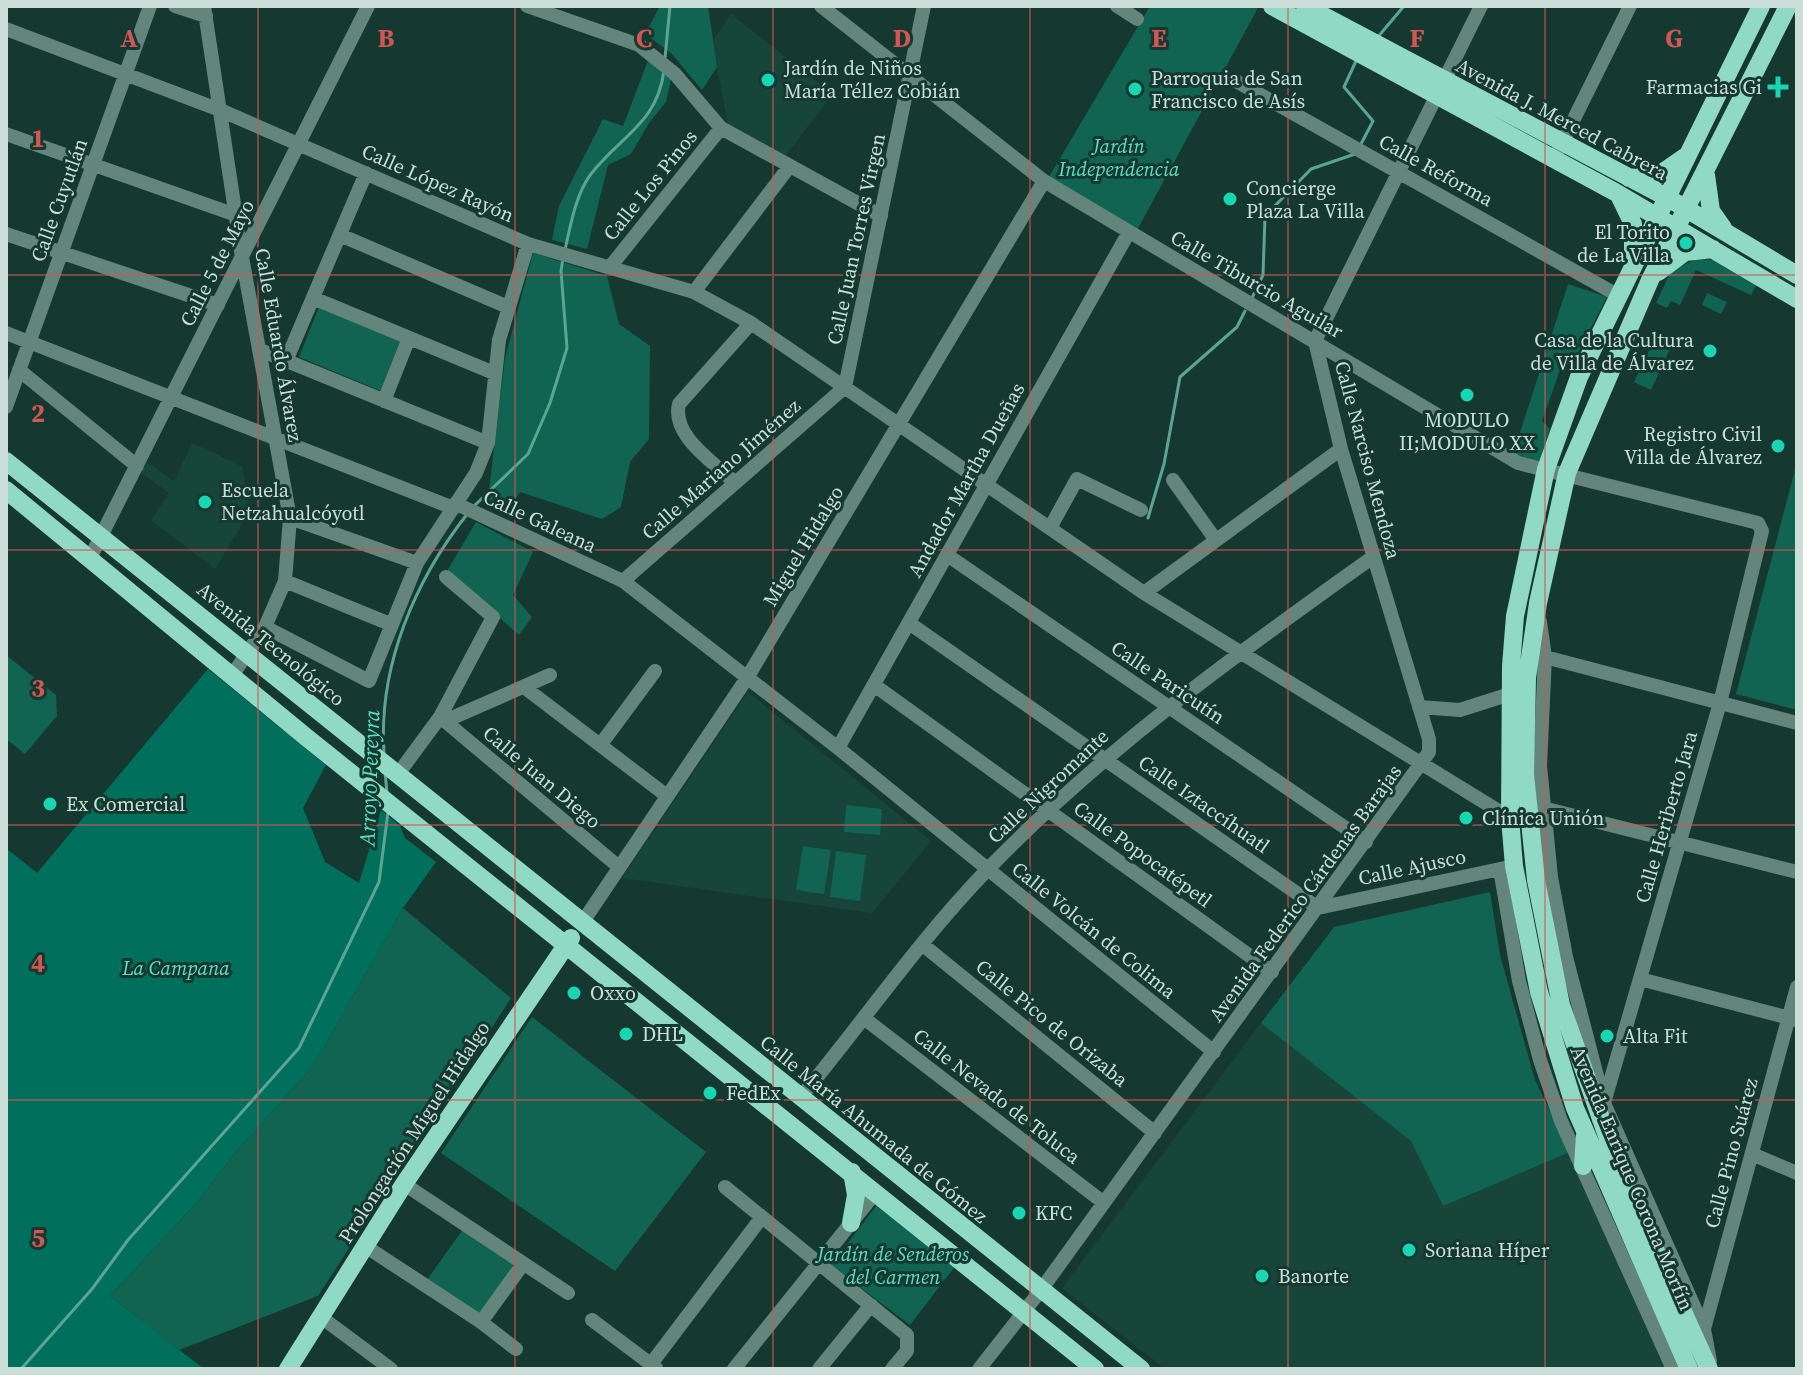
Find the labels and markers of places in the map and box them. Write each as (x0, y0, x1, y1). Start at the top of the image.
place label: Jardín de Niños María Téllez Cobián (783, 54, 960, 105)
place label: Parroquia de San Francisco de Asís (1151, 64, 1305, 115)
marker: Jardín de Niños María Téllez Cobián (759, 71, 777, 89)
place label: Farmacias Gi (1646, 73, 1762, 101)
marker: Farmacias Gi (1769, 78, 1787, 96)
marker: Parroquia de San Francisco de Asís (1126, 80, 1144, 98)
place label: Concierge Plaza La Villa (1246, 174, 1365, 225)
marker: Concierge Plaza La Villa (1221, 190, 1239, 208)
place label: El Torito de La Villa (1577, 218, 1671, 269)
marker: El Torito de La Villa (1677, 234, 1695, 252)
place label: Casa de la Cultura de Villa de Álvarez (1530, 326, 1695, 377)
marker: Casa de la Cultura de Villa de Álvarez (1701, 342, 1719, 360)
marker: MODULO II;MODULO XX (1458, 386, 1476, 404)
place label: MODULO II;MODULO XX (1399, 406, 1535, 457)
place label: Registro Civil Villa de Álvarez (1624, 420, 1762, 471)
marker: Registro Civil Villa de Álvarez (1769, 437, 1787, 455)
place label: Escuela Netzahualcóyotl (221, 476, 365, 527)
marker: Escuela Netzahualcóyotl (196, 493, 214, 511)
place label: Ex Comercial (66, 790, 185, 818)
marker: Ex Comercial (41, 795, 59, 813)
place label: Clínica Unión (1482, 804, 1604, 832)
marker: Clínica Unión (1457, 809, 1475, 827)
place label: Oxxo (590, 979, 636, 1007)
marker: Oxxo (565, 984, 583, 1002)
place label: DHL (642, 1020, 683, 1048)
place label: Alta Fit (1623, 1022, 1688, 1050)
marker: DHL (617, 1025, 635, 1043)
marker: Alta Fit (1598, 1027, 1616, 1045)
place label: FedEx (726, 1079, 781, 1107)
marker: FedEx (701, 1084, 719, 1102)
place label: KFC (1035, 1199, 1072, 1227)
marker: KFC (1010, 1204, 1028, 1222)
place label: Soriana Híper (1425, 1236, 1550, 1264)
marker: Soriana Híper (1400, 1241, 1418, 1259)
place label: Banorte (1278, 1262, 1349, 1290)
marker: Banorte (1253, 1267, 1271, 1285)

